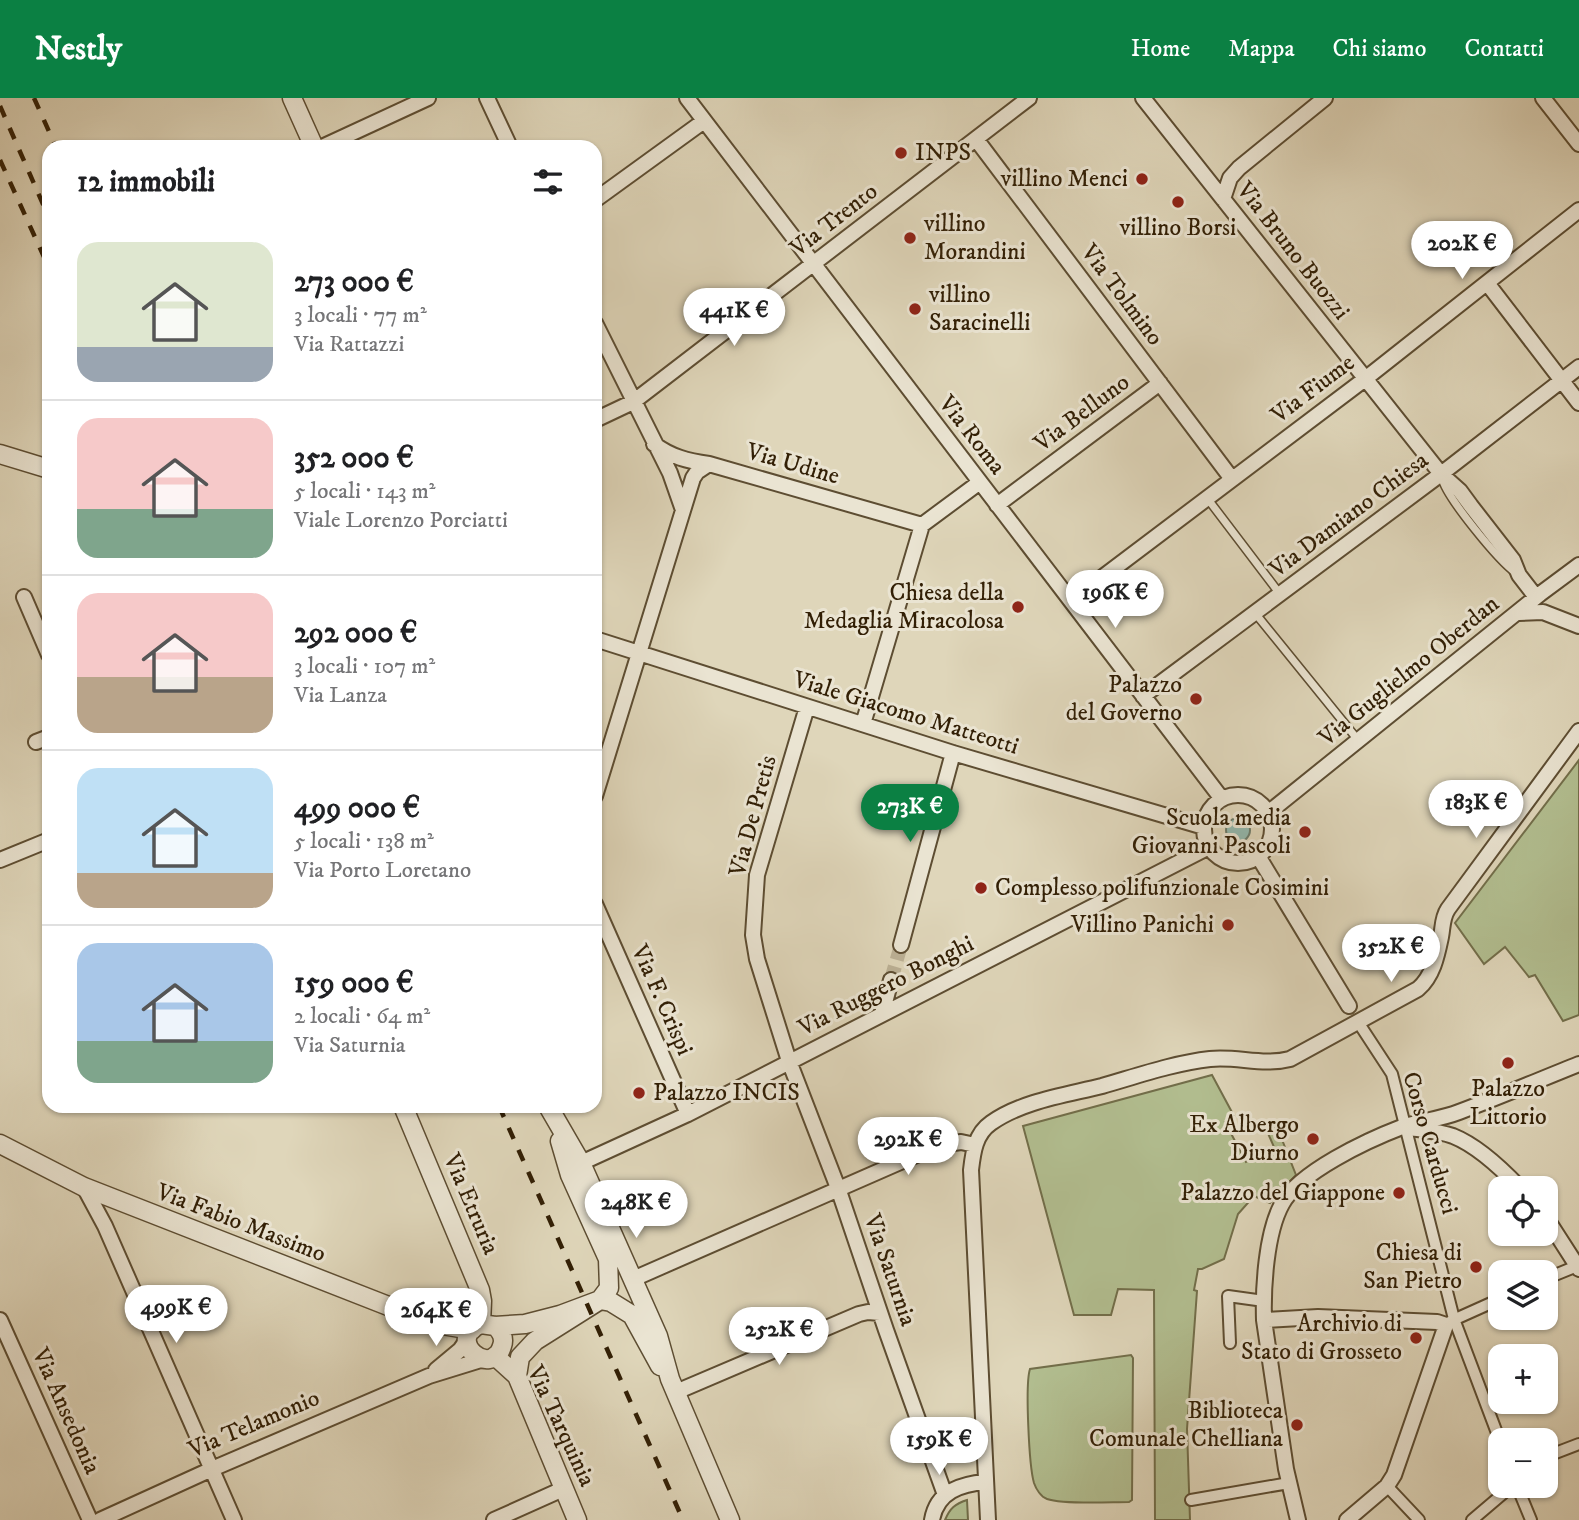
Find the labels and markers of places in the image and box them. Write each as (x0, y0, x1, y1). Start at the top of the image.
place label: INPS (915, 138, 971, 168)
marker: INPS (893, 145, 909, 161)
place label: villino Menci (1000, 164, 1128, 194)
marker: villino Menci (1134, 171, 1150, 187)
marker: villino Borsi (1170, 194, 1186, 210)
place label: villino Morandini (923, 209, 1026, 267)
place label: villino Borsi (1119, 213, 1236, 243)
pin: 202K € (1405, 222, 1519, 281)
marker: villino Morandini (902, 230, 918, 246)
place label: villino Saracinelli (928, 280, 1030, 338)
pin: 441K € (677, 288, 791, 348)
marker: villino Saracinelli (907, 301, 923, 317)
pin: 196K € (1058, 570, 1172, 630)
place label: Chiesa della Medaglia Miracolosa (804, 578, 1005, 636)
marker: Chiesa della Medaglia Miracolosa (1010, 599, 1026, 615)
place label: Palazzo del Governo (1066, 670, 1182, 728)
marker: Palazzo del Governo (1188, 691, 1204, 707)
pin: 183K € (1419, 780, 1533, 840)
pin: 273K € (853, 784, 967, 844)
place label: Scuola media Giovanni Pascoli (1132, 803, 1292, 861)
marker: Scuola media Giovanni Pascoli (1297, 824, 1313, 840)
place label: Complesso polifunzionale Cosimini (995, 873, 1329, 903)
marker: Complesso polifunzionale Cosimini (973, 880, 989, 896)
place label: Villino Panichi (1070, 910, 1214, 940)
marker: Villino Panichi (1220, 917, 1236, 933)
pin: 352K € (1334, 924, 1448, 984)
marker: Palazzo Littorio (1500, 1055, 1516, 1071)
place label: Palazzo Littorio (1469, 1074, 1547, 1132)
place label: Palazzo INCIS (653, 1078, 800, 1108)
marker: Palazzo INCIS (631, 1085, 647, 1101)
place label: Ex Albergo Diurno (1189, 1110, 1299, 1168)
pin: 292K € (851, 1118, 965, 1177)
marker: Ex Albergo Diurno (1305, 1131, 1321, 1147)
place label: Palazzo del Giappone (1180, 1178, 1385, 1208)
pin: 248K € (579, 1180, 693, 1240)
marker: Palazzo del Giappone (1391, 1185, 1407, 1201)
place label: Chiesa di San Pietro (1363, 1238, 1462, 1296)
marker: Chiesa di San Pietro (1468, 1259, 1484, 1275)
pin: 499K € (119, 1286, 233, 1345)
pin: 264K € (379, 1288, 493, 1348)
pin: 252K € (722, 1308, 836, 1367)
place label: Archivio di Stato di Grosseto (1241, 1309, 1402, 1367)
marker: Archivio di Stato di Grosseto (1408, 1330, 1424, 1346)
place label: Biblioteca Comunale Chelliana (1089, 1396, 1284, 1454)
marker: Biblioteca Comunale Chelliana (1289, 1417, 1305, 1433)
pin: 159K € (882, 1418, 996, 1477)

